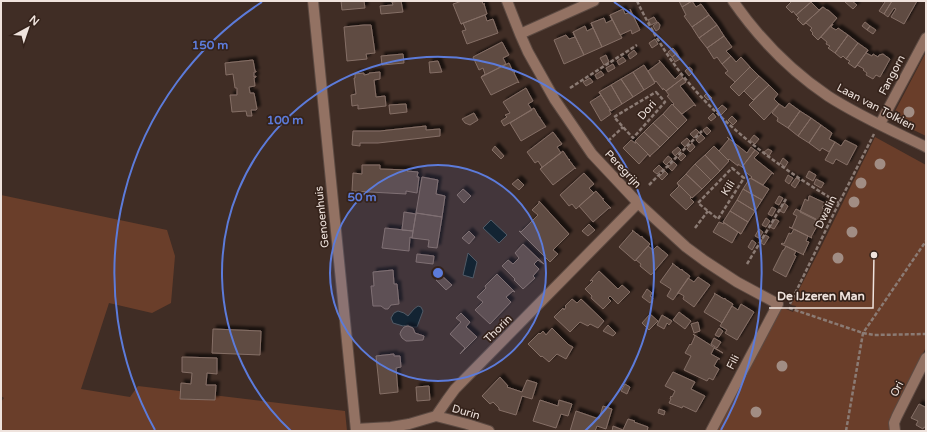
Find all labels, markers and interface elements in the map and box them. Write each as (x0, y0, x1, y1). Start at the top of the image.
north arrow (8, 8, 48, 48)
text: N (27, 13, 42, 29)
text: 150 m (192, 38, 228, 52)
street label: Fangorn (876, 53, 908, 97)
street label: Laan van Tolkien (835, 81, 917, 133)
street label: Dori (635, 98, 659, 122)
text: 100 m (267, 113, 303, 127)
street label: Peregrijn (602, 147, 644, 191)
street label: Kili (718, 178, 738, 198)
street label: Genoenhuis (312, 185, 332, 249)
text: 50 m (347, 190, 377, 204)
street label: Dwalin (812, 193, 840, 231)
centre of rings (431, 266, 445, 280)
callout: De IJzeren Man (769, 284, 873, 308)
text: De IJzeren Man (777, 289, 865, 303)
street label: Thorin (481, 312, 515, 346)
street label: Fili (724, 352, 742, 372)
street label: Ori (888, 379, 906, 399)
street label: Durin (450, 402, 482, 422)

